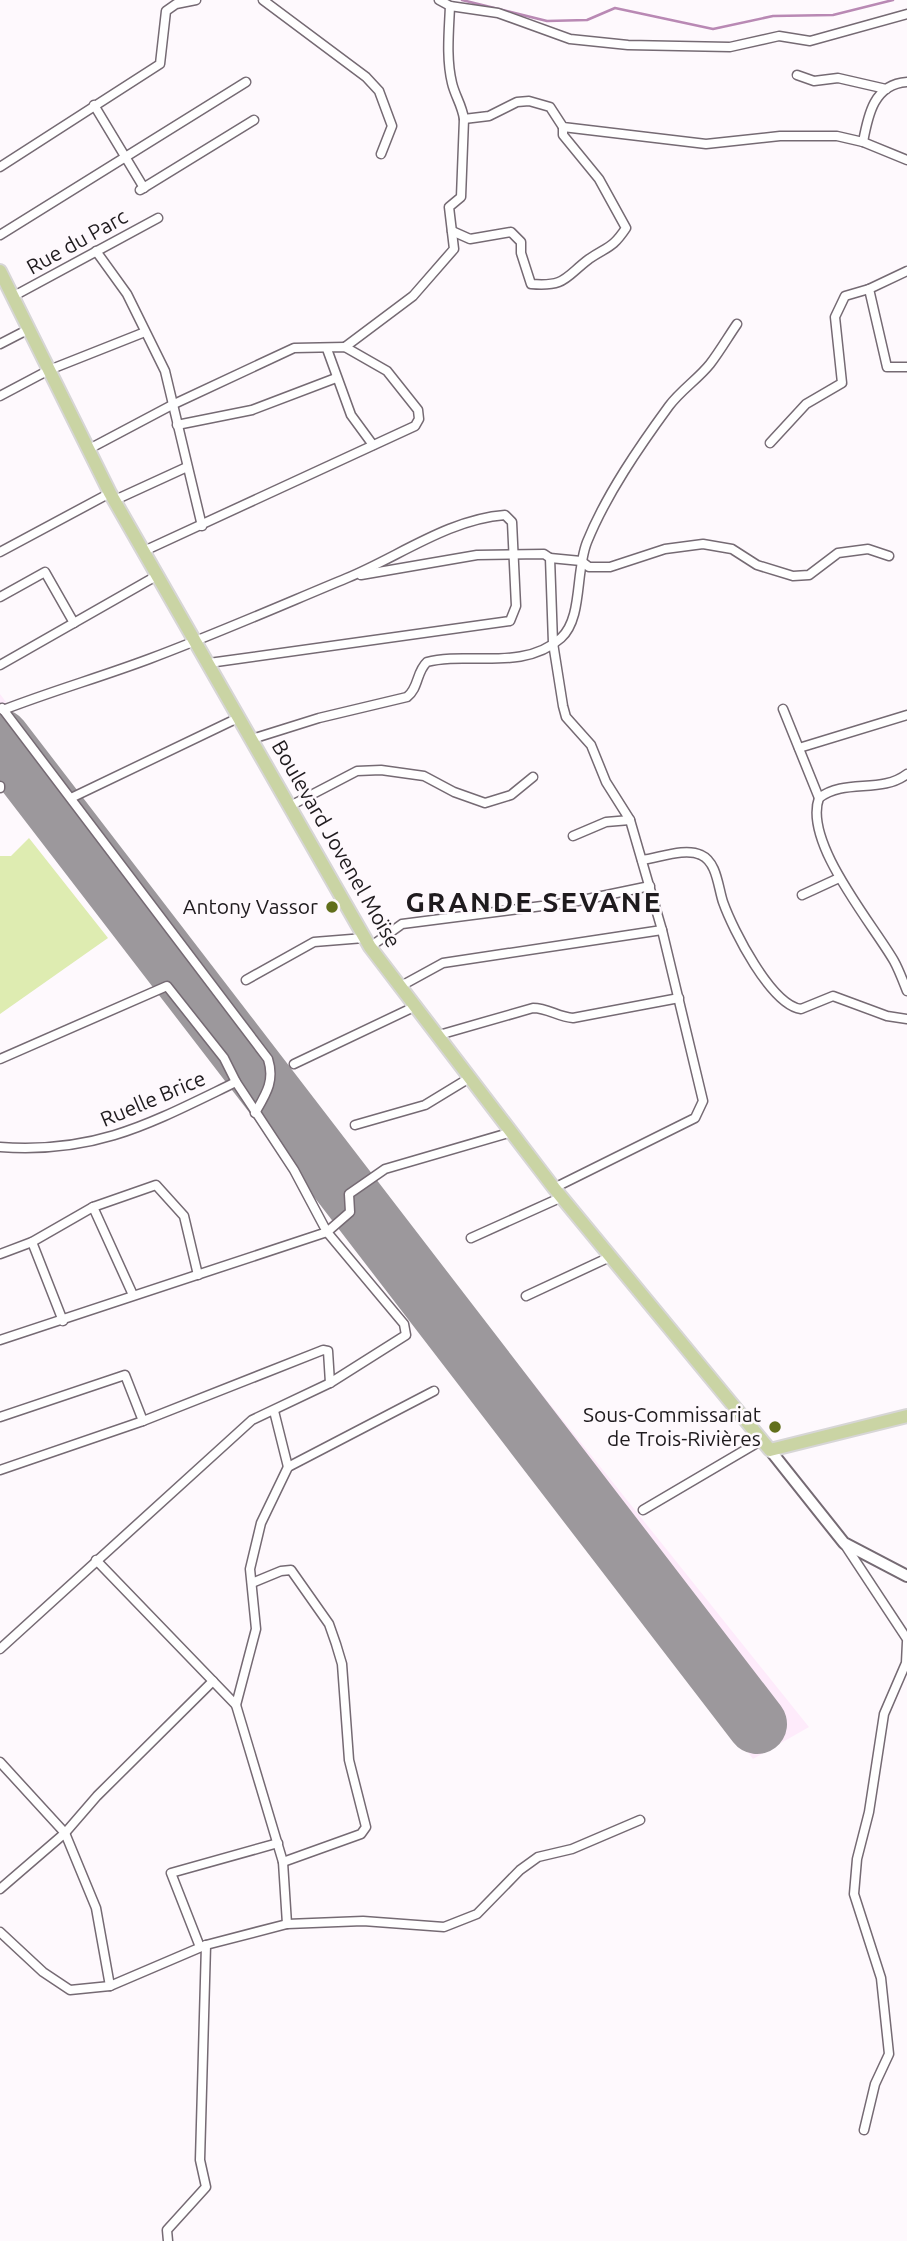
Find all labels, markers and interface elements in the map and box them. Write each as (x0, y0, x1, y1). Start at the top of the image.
street label: Rue du Parc (22, 204, 131, 279)
street label: Boulevard Jovenel Moïse (268, 736, 406, 951)
district label: GRANDE SEVANE (406, 886, 662, 917)
place label: Antony Vassor (183, 894, 318, 918)
marker: Antony Vassor (324, 899, 340, 915)
street label: Ruelle Brice (96, 1065, 209, 1131)
place label: Sous-Commissariat de Trois-Rivières (583, 1402, 761, 1450)
marker: Sous-Commissariat de Trois-Rivières (767, 1419, 783, 1435)

